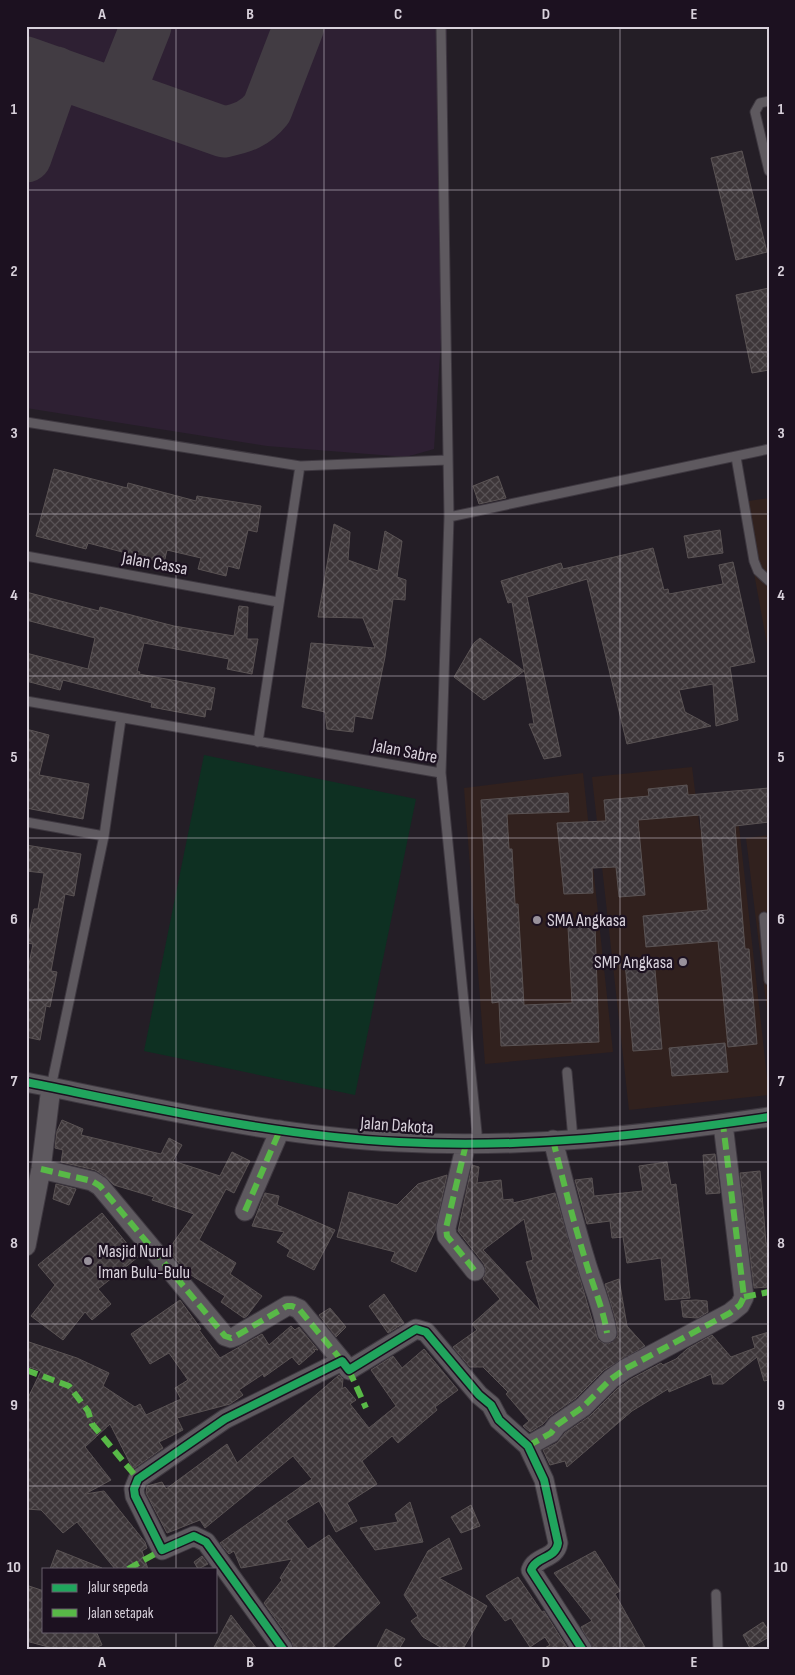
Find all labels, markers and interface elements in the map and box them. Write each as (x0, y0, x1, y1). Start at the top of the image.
text: A (97, 5, 106, 24)
text: B (246, 5, 254, 24)
text: C (394, 5, 402, 24)
text: D (542, 5, 550, 24)
text: E (691, 5, 698, 24)
text: 1 (11, 100, 18, 119)
text: 1 (778, 100, 785, 119)
text: 2 (10, 262, 18, 281)
text: 2 (777, 262, 785, 281)
text: 3 (10, 424, 18, 443)
text: 3 (777, 424, 785, 443)
street label: Jalan Cassa (119, 547, 189, 580)
text: 4 (10, 586, 18, 605)
text: 4 (777, 586, 785, 605)
street label: Jalan Sabre (370, 735, 439, 768)
text: 5 (10, 748, 18, 767)
text: 5 (777, 748, 785, 767)
text: 6 (10, 910, 18, 929)
place label: SMA Angkasa (547, 910, 626, 931)
text: 6 (777, 910, 785, 929)
marker: SMA Angkasa (531, 914, 543, 926)
place label: SMP Angkasa (594, 952, 673, 973)
marker: SMP Angkasa (677, 956, 689, 968)
text: 7 (11, 1072, 18, 1091)
text: 7 (778, 1072, 785, 1091)
street label: Jalan Dakota (359, 1112, 434, 1139)
text: 8 (10, 1234, 18, 1253)
text: 8 (777, 1234, 785, 1253)
place label: Masjid Nurul Iman Bulu-Bulu (98, 1241, 190, 1283)
marker: Masjid Nurul Iman Bulu-Bulu (82, 1255, 94, 1267)
text: 9 (10, 1396, 18, 1415)
text: 9 (777, 1396, 785, 1415)
text: 10 (7, 1558, 21, 1577)
text: 10 (774, 1558, 788, 1577)
legend (42, 1568, 218, 1632)
text: Jalur sepeda (87, 1578, 149, 1597)
text: Jalan setapak (87, 1604, 154, 1623)
text: A (97, 1653, 106, 1672)
text: B (246, 1653, 254, 1672)
text: C (394, 1653, 402, 1672)
text: D (542, 1653, 550, 1672)
text: E (691, 1653, 698, 1672)

